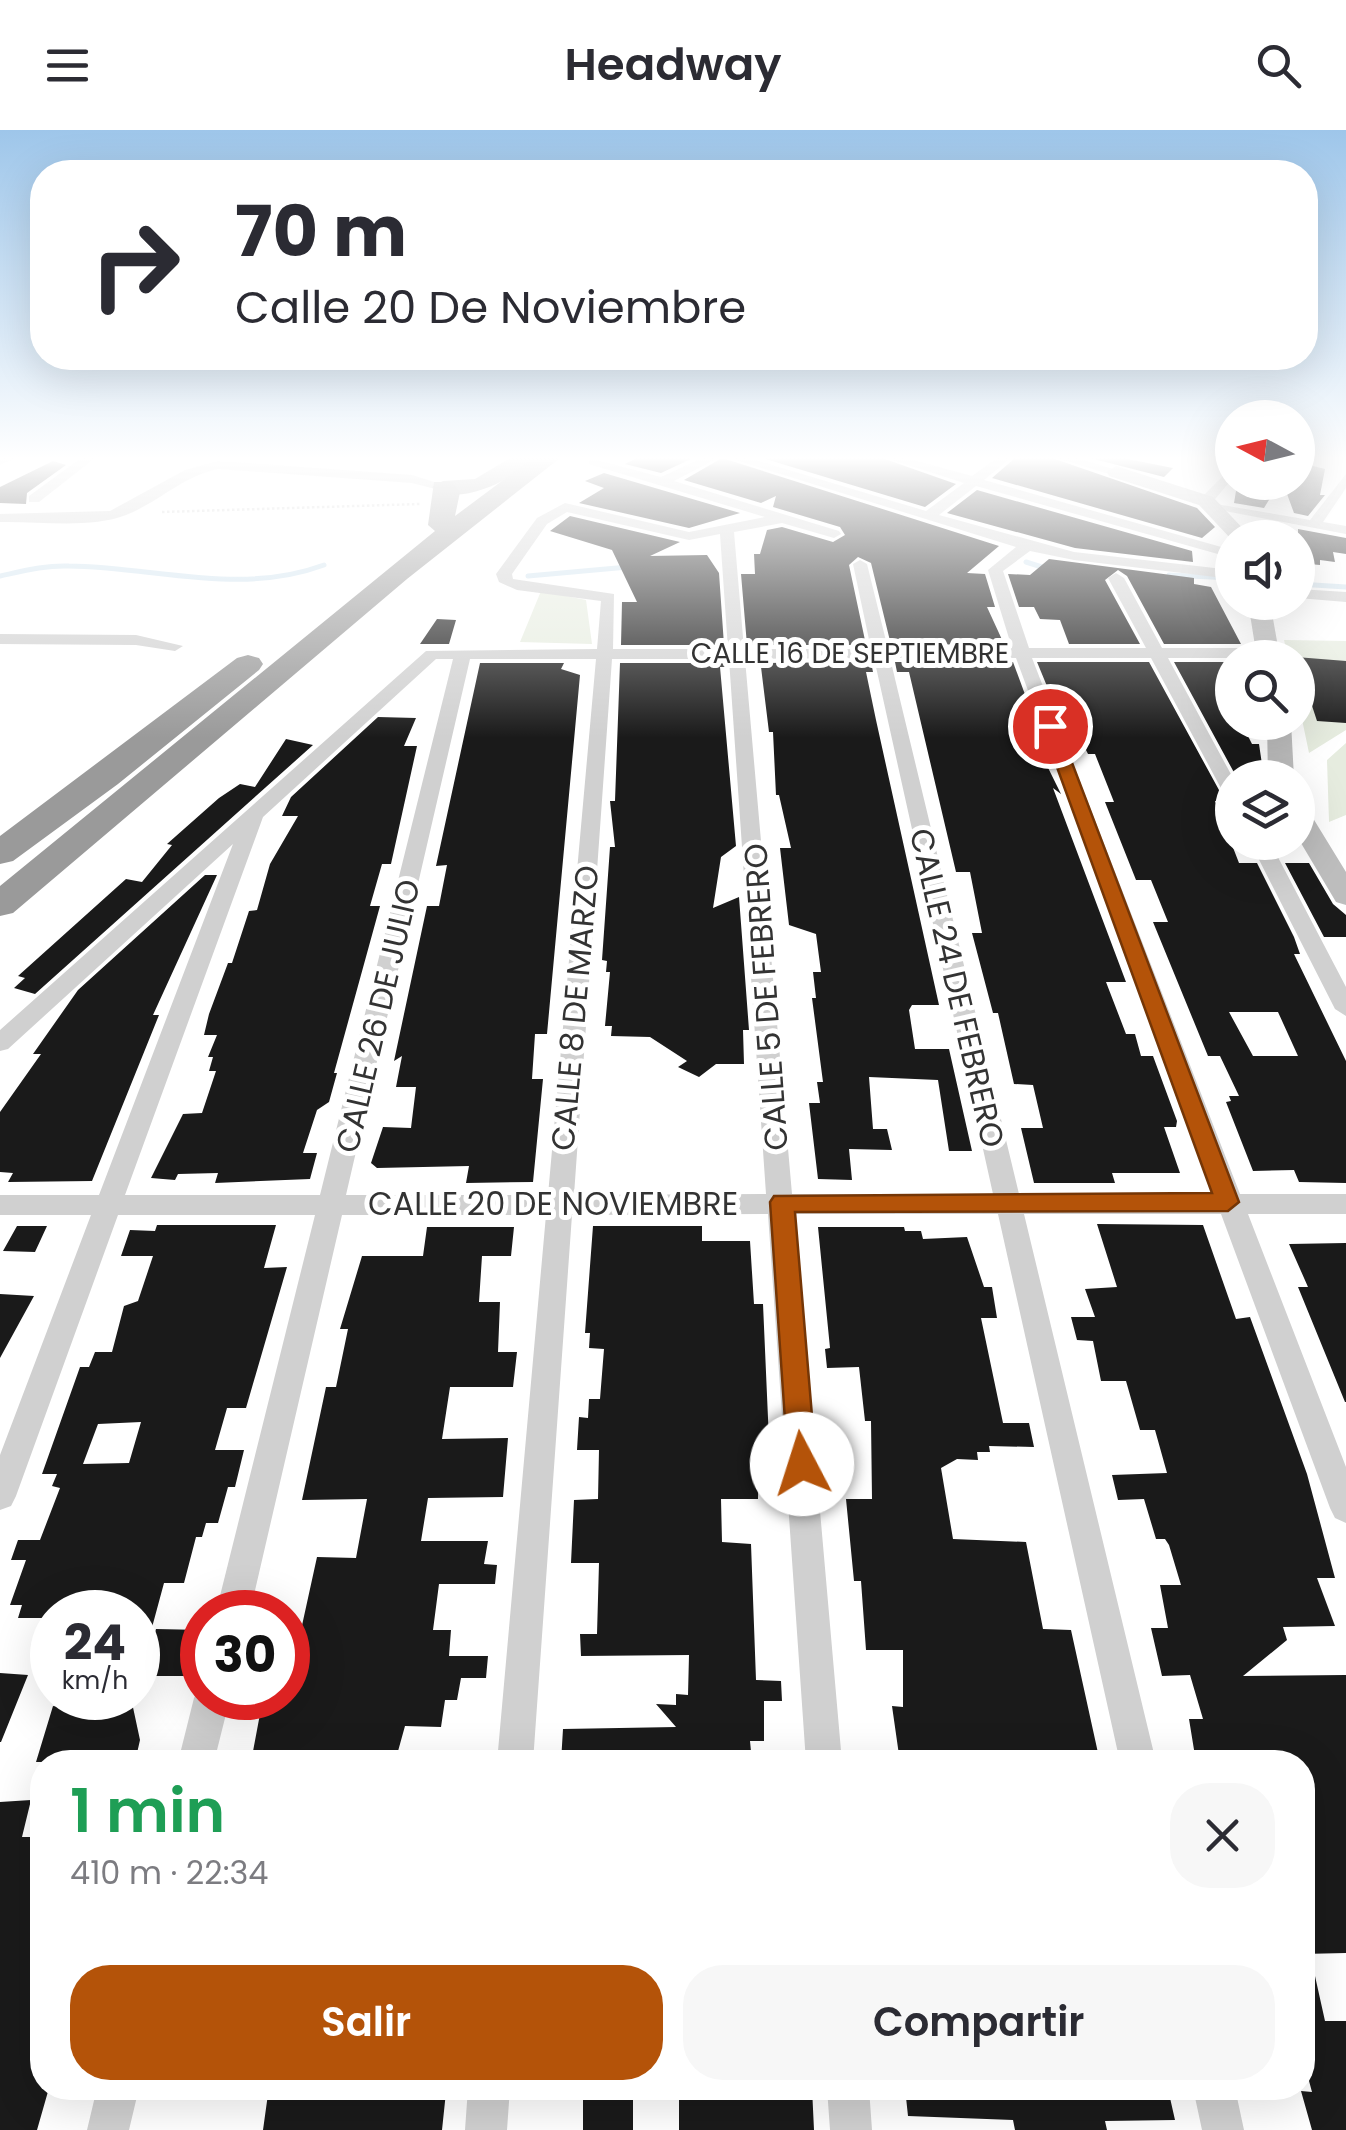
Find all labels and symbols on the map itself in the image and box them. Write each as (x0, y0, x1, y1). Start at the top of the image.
north arrow (1215, 400, 1315, 500)
street label: CALLE 16 DE SEPTIEMBRE (691, 634, 1009, 673)
pin (1008, 684, 1093, 769)
street label: CALLE 24 DE FEBRERO (899, 824, 1016, 1152)
street label: CALLE 5 DE FEBRERO (732, 842, 799, 1152)
street label: CALLE 8 DE MARZO (540, 863, 609, 1152)
street label: CALLE 26 DE JULIO (324, 875, 431, 1157)
street label: CALLE 20 DE NOVIEMBRE (368, 1181, 738, 1226)
position arrow (750, 1412, 854, 1516)
speed limit sign: 30 (180, 1590, 310, 1720)

